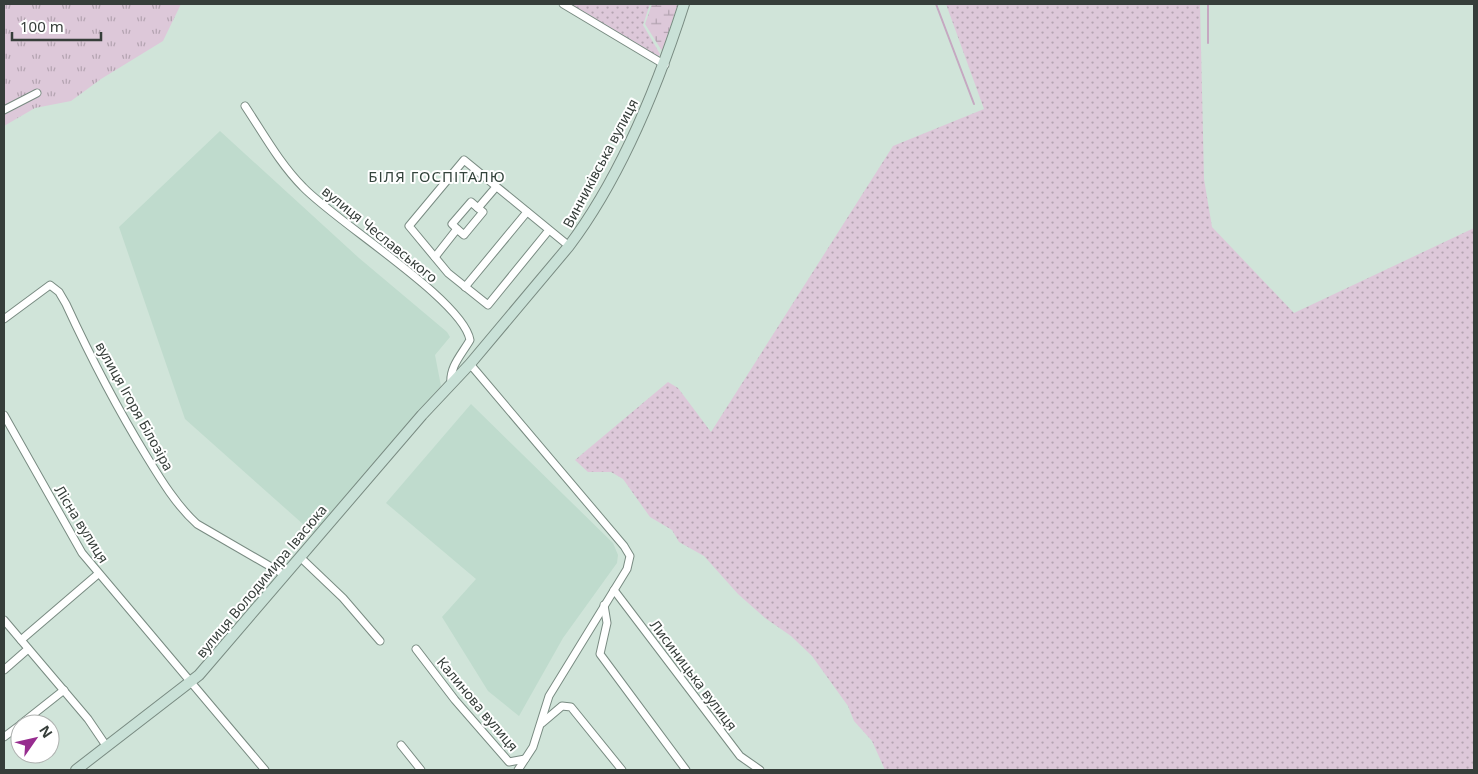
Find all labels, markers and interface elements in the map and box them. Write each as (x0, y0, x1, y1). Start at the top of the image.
scale bar (12, 10, 101, 42)
text: 100 m (20, 16, 64, 36)
street label: Винниківська вулиця (558, 95, 642, 231)
district label: БІЛЯ ГОСПІТАЛЮ (368, 166, 506, 186)
street label: вулиця Чеславського (318, 181, 442, 287)
street label: вулиця Ігоря Білозіра (91, 338, 179, 474)
street label: Лісна вулиця (51, 482, 113, 566)
street label: вулиця Володимира Івасюка (191, 500, 331, 662)
street label: Лисиницька вулиця (646, 616, 742, 734)
street label: Калинова вулиця (433, 653, 523, 755)
north arrow (10, 714, 60, 764)
text: N (35, 721, 57, 741)

